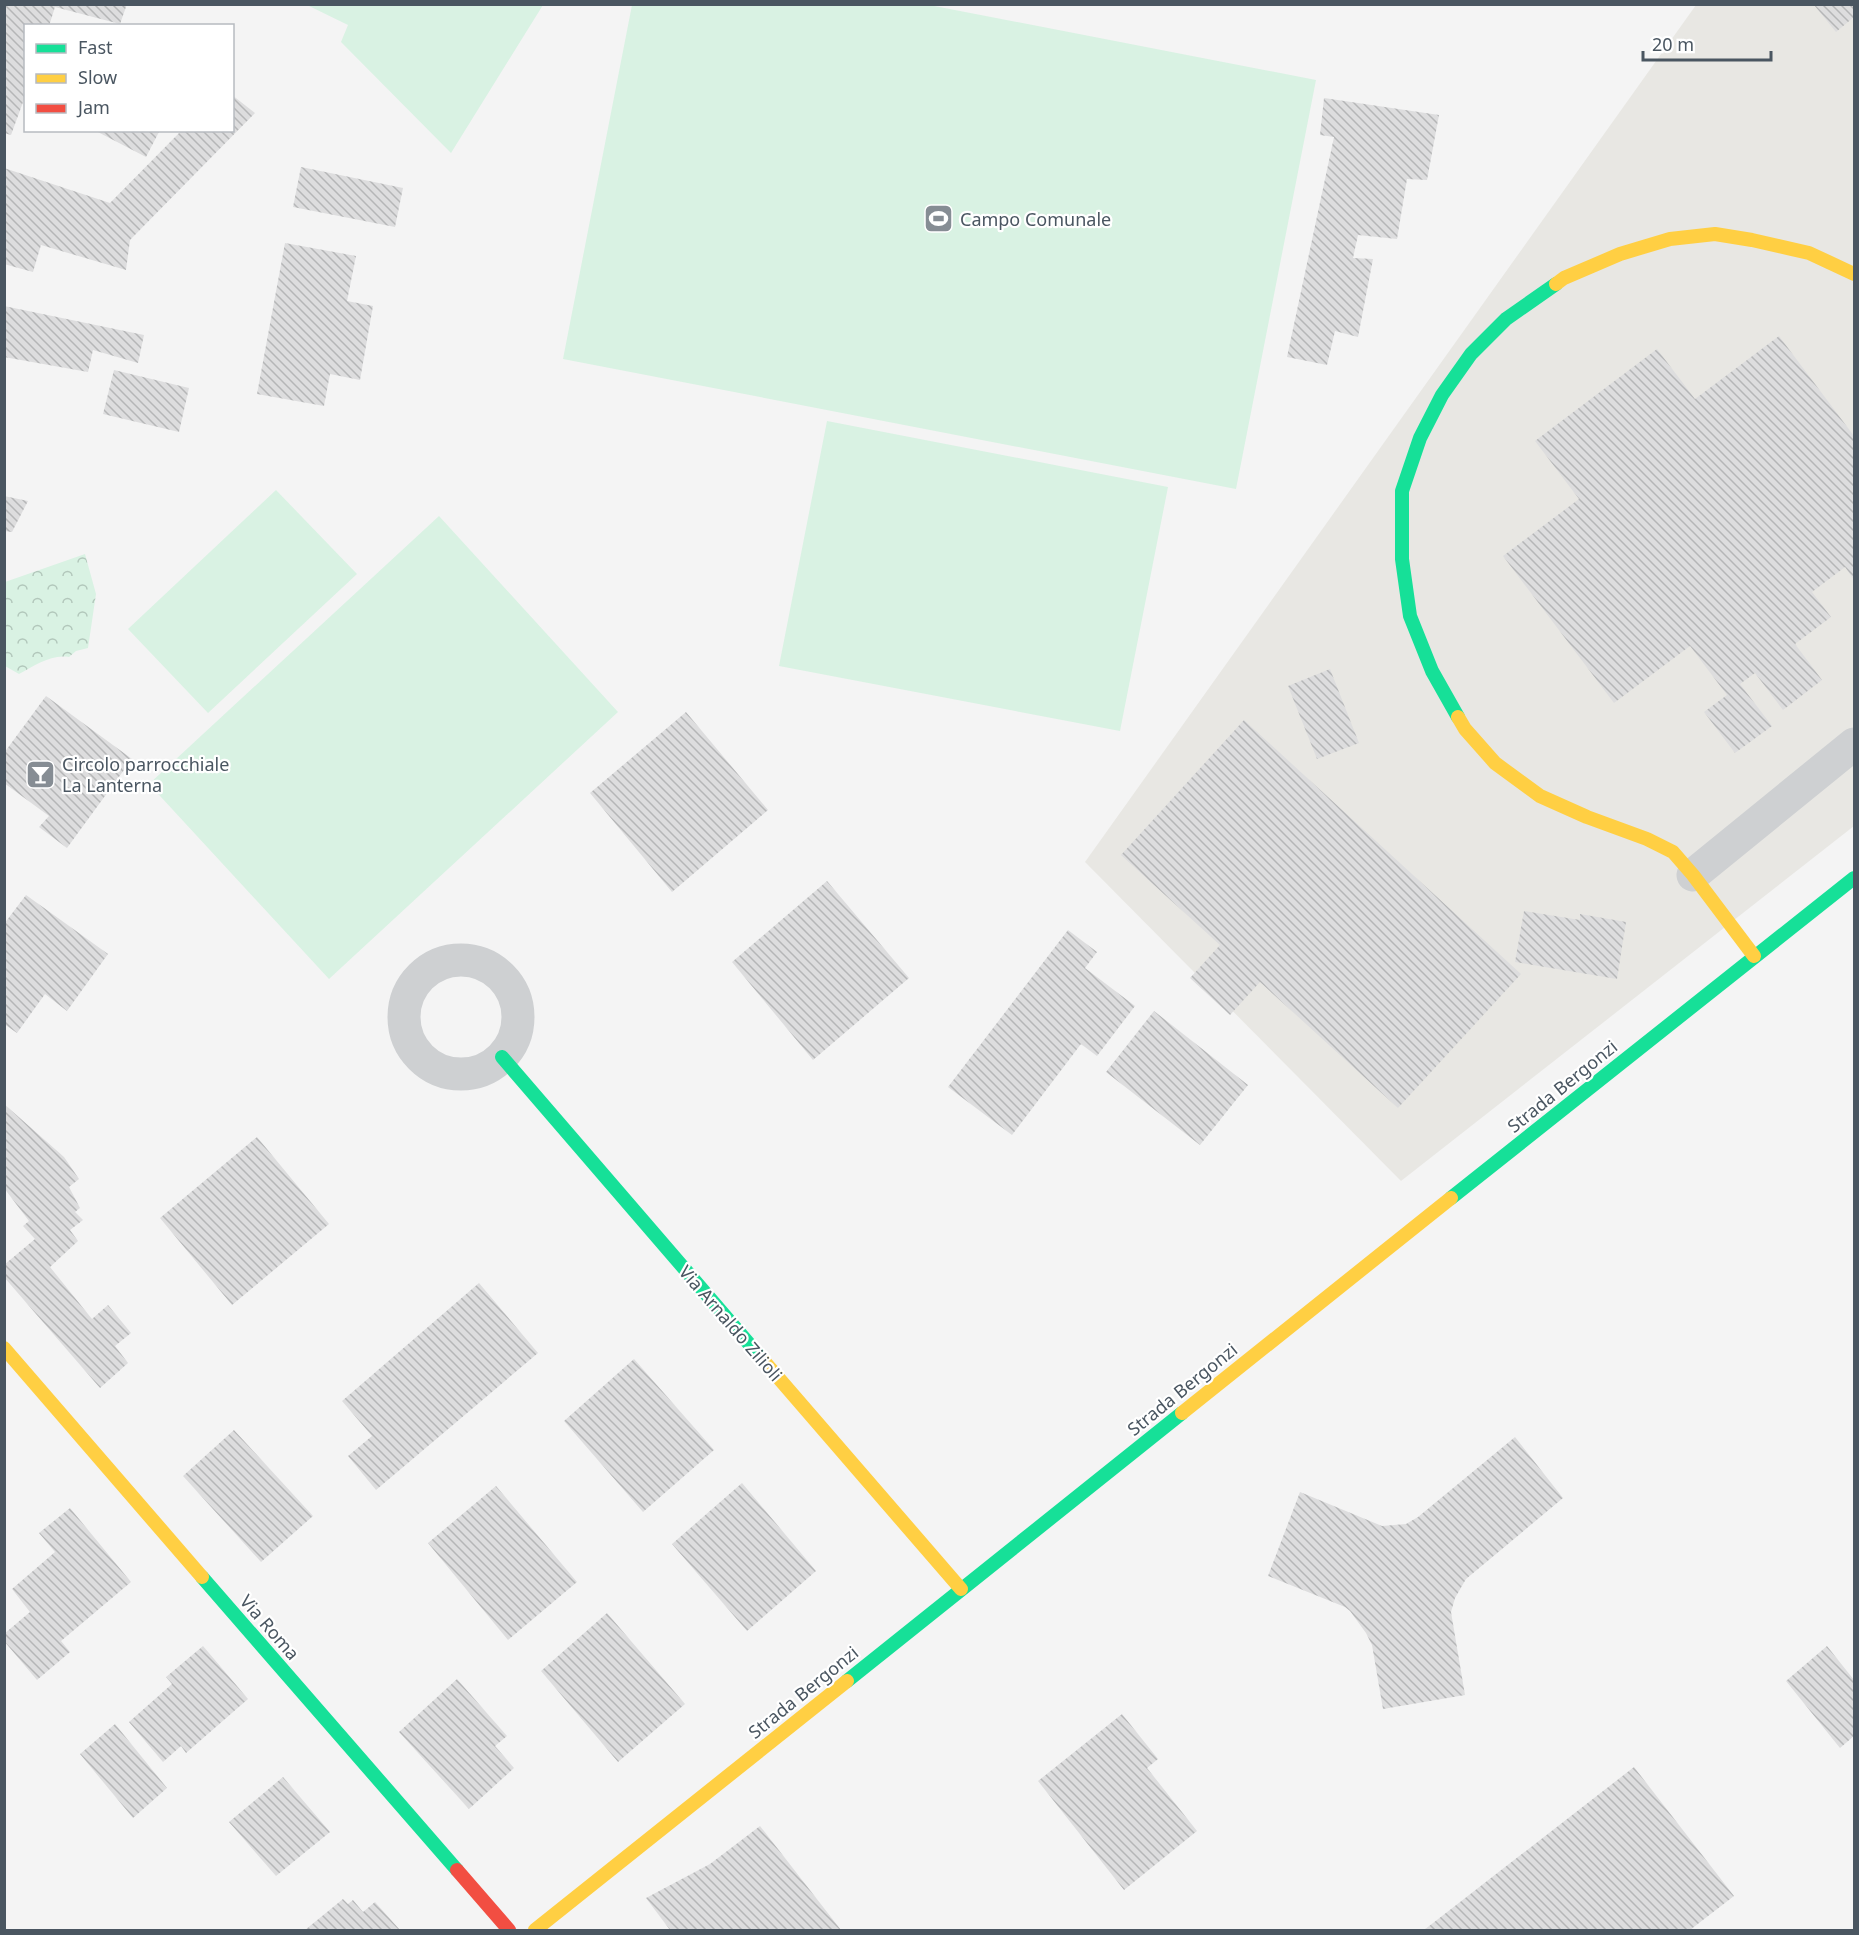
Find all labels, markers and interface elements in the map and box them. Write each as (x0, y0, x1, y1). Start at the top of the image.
legend (24, 24, 234, 132)
scale bar (1643, 24, 1770, 62)
text: 20 m (1652, 32, 1694, 56)
text: Fast (78, 35, 113, 59)
text: Slow (78, 65, 117, 89)
text: Jam (76, 95, 110, 119)
sports icon: Campo Comunale (923, 203, 955, 235)
place label: Campo Comunale (960, 207, 1111, 231)
place label: Circolo parrocchiale La Lanterna (62, 752, 229, 797)
bar icon: Circolo parrocchiale La Lanterna (25, 758, 57, 790)
street label: Strada Bergonzi (1502, 1034, 1622, 1138)
street label: Via Arnaldo Zilioli (674, 1260, 788, 1386)
street label: Strada Bergonzi (1122, 1337, 1242, 1441)
street label: Via Roma (235, 1589, 305, 1665)
street label: Strada Bergonzi (743, 1640, 863, 1744)

